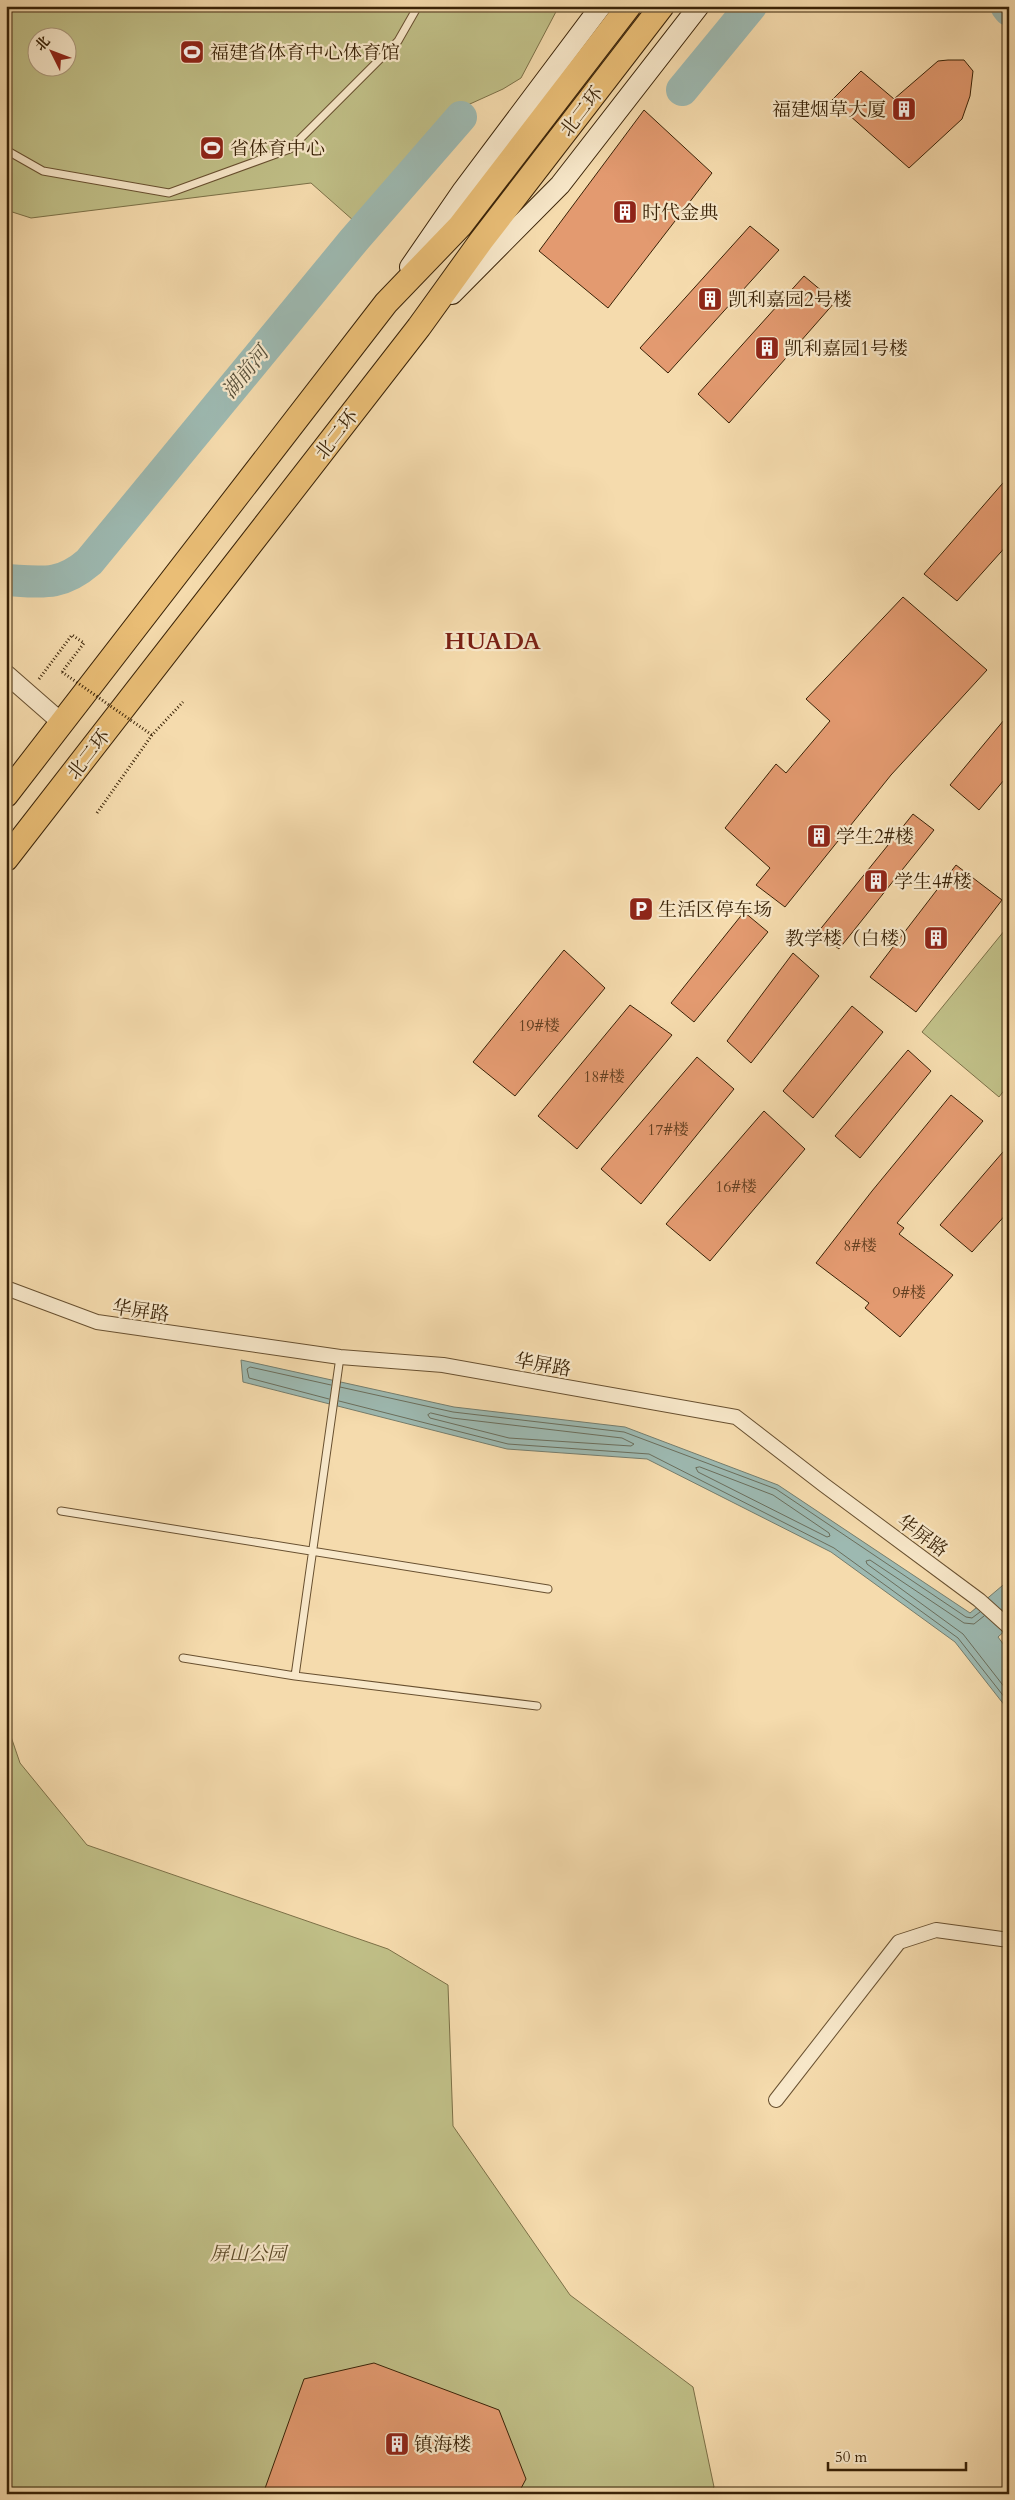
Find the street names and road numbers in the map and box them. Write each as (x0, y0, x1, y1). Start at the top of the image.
street label: 北二环 (554, 81, 610, 142)
street label: 北二环 (309, 404, 365, 465)
street label: 北二环 (61, 724, 117, 785)
street label: 华屏路 (111, 1294, 171, 1328)
street label: 华屏路 (512, 1347, 573, 1383)
street label: 华屏路 (892, 1509, 953, 1563)

